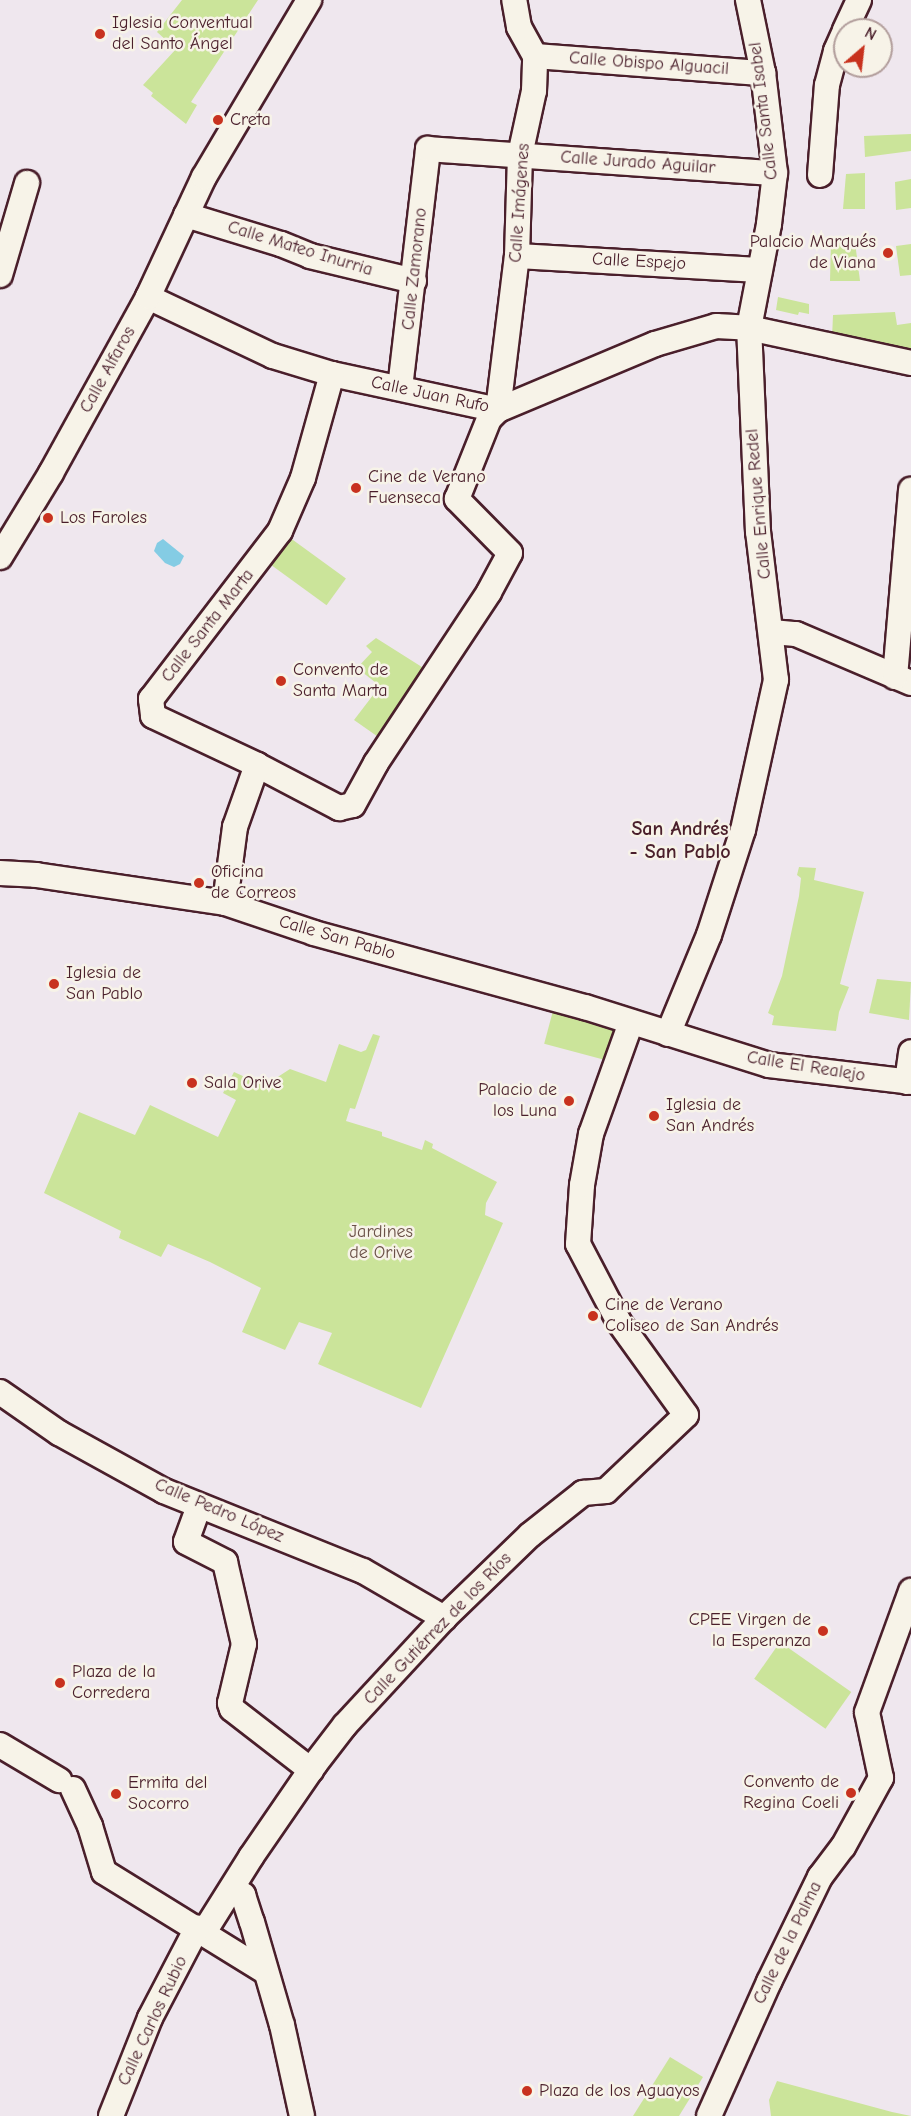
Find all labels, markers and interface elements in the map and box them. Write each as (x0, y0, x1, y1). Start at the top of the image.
place label: Iglesia Conventual del Santo Ángel (112, 13, 253, 56)
north arrow (833, 18, 893, 78)
text: N (862, 23, 879, 44)
marker: Iglesia Conventual del Santo Ángel (93, 27, 107, 41)
street label: Calle Santa Isabel (745, 41, 783, 181)
street label: Calle Obispo Alguacil (568, 48, 730, 80)
place label: Creta (230, 109, 271, 131)
marker: Creta (211, 113, 225, 127)
street label: Calle Imágenes (505, 143, 535, 263)
street label: Calle Jurado Aguilar (560, 147, 716, 179)
street label: Calle Zamorano (398, 207, 432, 331)
street label: Calle Mateo Inurria (225, 217, 375, 281)
place label: Palacio Marqués de Viana (750, 232, 876, 274)
marker: Palacio Marqués de Viana (881, 246, 895, 260)
street label: Calle Espejo (592, 249, 686, 275)
street label: Calle Alfaros (75, 323, 141, 417)
street label: Calle Juan Rufo (369, 372, 491, 418)
street label: Calle Enrique Redel (742, 428, 776, 580)
place label: Cine de Verano Fuenseca (368, 467, 486, 510)
marker: Cine de Verano Fuenseca (349, 481, 363, 495)
place label: Los Faroles (60, 507, 147, 529)
marker: Los Faroles (41, 511, 55, 525)
street label: Calle Santa Marta (157, 565, 259, 687)
place label: Convento de Santa Marta (293, 660, 388, 702)
marker: Convento de Santa Marta (274, 674, 288, 688)
district label: San Andrés - San Pablo (629, 816, 731, 863)
place label: Oficina de Correos (211, 862, 296, 904)
marker: Oficina de Correos (192, 876, 206, 890)
street label: Calle San Pablo (276, 911, 398, 965)
place label: Iglesia de San Pablo (66, 963, 143, 1006)
marker: Iglesia de San Pablo (47, 977, 61, 991)
street label: Calle El Realejo (745, 1047, 867, 1087)
place label: Sala Orive (204, 1072, 281, 1094)
marker: Sala Orive (185, 1076, 199, 1090)
place label: Palacio de los Luna (478, 1080, 557, 1122)
marker: Palacio de los Luna (562, 1094, 576, 1108)
place label: Iglesia de San Andrés (666, 1095, 754, 1138)
marker: Iglesia de San Andrés (647, 1109, 661, 1123)
park label: Jardines de Orive (349, 1222, 413, 1264)
place label: Cine de Verano Coliseo de San Andrés (605, 1295, 778, 1338)
marker: Cine de Verano Coliseo de San Andrés (586, 1309, 600, 1323)
street label: Calle Pedro López (151, 1474, 287, 1548)
street label: Calle Gutiérrez de los Ríos (360, 1548, 516, 1710)
place label: CPEE Virgen de la Esperanza (689, 1610, 811, 1652)
marker: CPEE Virgen de la Esperanza (816, 1624, 830, 1638)
place label: Plaza de la Corredera (72, 1662, 156, 1704)
marker: Plaza de la Corredera (53, 1676, 67, 1690)
place label: Convento de Regina Coeli (743, 1772, 839, 1814)
place label: Ermita del Socorro (128, 1773, 207, 1816)
marker: Convento de Regina Coeli (844, 1786, 858, 1800)
marker: Ermita del Socorro (109, 1787, 123, 1801)
street label: Calle de la Palma (749, 1878, 827, 2008)
street label: Calle Carlos Rubio (113, 1953, 193, 2089)
place label: Plaza de los Aguayos (539, 2080, 700, 2102)
marker: Plaza de los Aguayos (520, 2084, 534, 2098)

